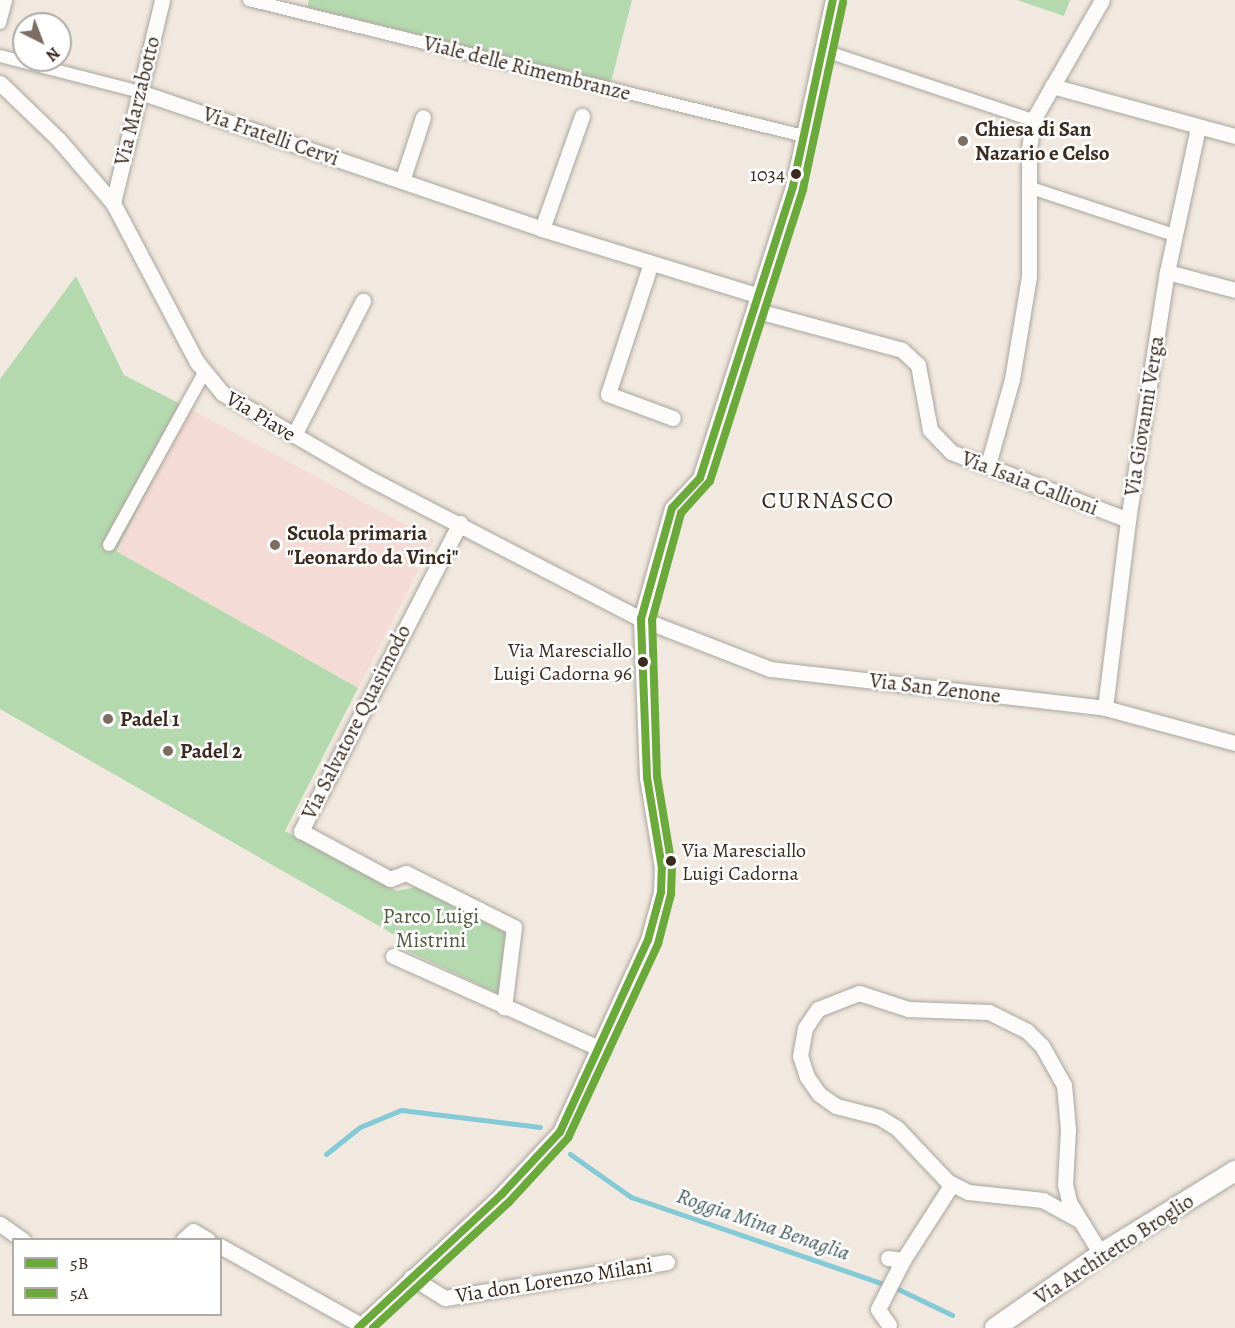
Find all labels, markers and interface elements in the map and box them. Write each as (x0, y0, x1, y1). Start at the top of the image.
north arrow (12, 12, 72, 72)
street label: Viale delle Rimembranze (421, 30, 633, 106)
street label: Via Marzabotto (109, 34, 165, 168)
text: N (41, 42, 64, 66)
street label: Via Fratelli Cervi (200, 101, 342, 171)
place label: Chiesa di San Nazario e Celso (975, 116, 1110, 166)
marker: Chiesa di San Nazario e Celso (956, 134, 970, 148)
place label: 1034 (750, 162, 785, 186)
marker: 1034 (790, 168, 802, 180)
street label: Via Giovanni Verga (1119, 334, 1169, 498)
street label: Via Piave (222, 385, 300, 447)
street label: Via Isaia Callioni (958, 445, 1102, 521)
district label: CURNASCO (761, 487, 895, 515)
place label: Scuola primaria "Leonardo da Vinci" (287, 520, 459, 570)
marker: Scuola primaria "Leonardo da Vinci" (268, 538, 282, 552)
street label: Via Salvatore Quasimodo (296, 621, 416, 823)
place label: Via Maresciallo Luigi Cadorna 96 (493, 638, 632, 685)
marker: Via Maresciallo Luigi Cadorna 96 (637, 656, 649, 668)
street label: Via San Zenone (868, 667, 1002, 709)
place label: Padel 1 (120, 706, 179, 732)
marker: Padel 1 (101, 712, 115, 726)
place label: Padel 2 (180, 738, 242, 764)
marker: Padel 2 (161, 744, 175, 758)
place label: Via Maresciallo Luigi Cadorna (682, 838, 806, 885)
marker: Via Maresciallo Luigi Cadorna (665, 855, 677, 867)
park label: Parco Luigi Mistrini (383, 903, 479, 953)
water label: Roggia Mina Benaglia (673, 1183, 853, 1267)
street label: Via Architetto Broglio (1030, 1188, 1198, 1310)
legend (12, 1238, 222, 1316)
text: 5B (70, 1251, 89, 1275)
street label: Via don Lorenzo Milani (454, 1252, 654, 1308)
text: 5A (70, 1281, 88, 1305)

